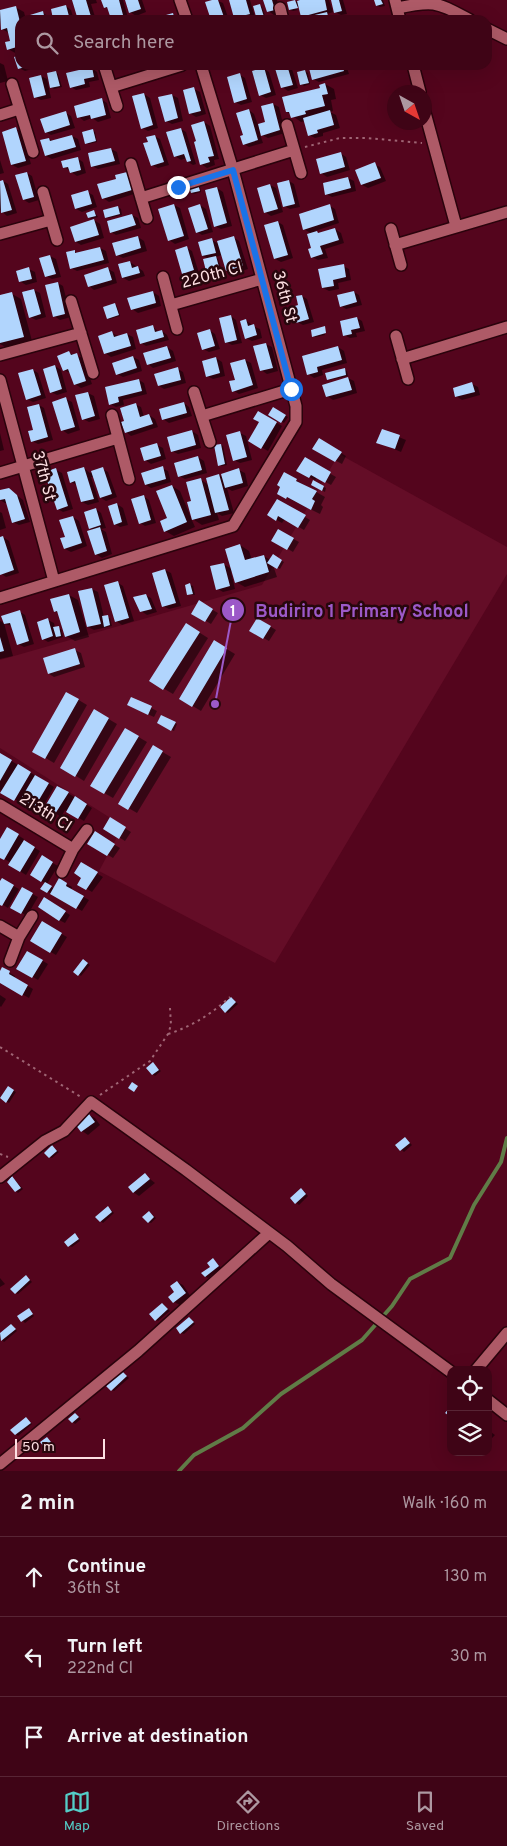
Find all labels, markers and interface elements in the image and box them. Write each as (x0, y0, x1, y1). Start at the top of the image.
search box (15, 15, 492, 70)
icon: search (33, 29, 61, 57)
text: Search here (73, 31, 175, 55)
north arrow (387, 85, 432, 130)
route end (167, 176, 190, 199)
street label: 220th Cl (179, 258, 245, 294)
street label: 36th St (267, 269, 301, 325)
route start (280, 378, 303, 401)
street label: 37th St (27, 449, 59, 503)
callout: Budiriro 1 Primary School (220, 594, 479, 627)
text: Budiriro 1 Primary School (255, 601, 469, 624)
text: 1 (230, 603, 236, 622)
street label: 213th Cl (15, 789, 75, 837)
map controls (447, 1366, 492, 1456)
button: locate (447, 1366, 492, 1411)
button: layers (447, 1411, 492, 1456)
scale bar (15, 1436, 105, 1459)
text: 50 m (22, 1439, 55, 1456)
text: 2 min (20, 1490, 75, 1517)
text: Walk · 160 m (402, 1494, 487, 1514)
text: Continue (67, 1555, 146, 1579)
icon: ahead (20, 1563, 48, 1591)
text: 130 m (444, 1567, 487, 1587)
text: 36th St (67, 1579, 120, 1599)
text: Turn left (67, 1635, 143, 1659)
icon: left (20, 1643, 48, 1671)
text: 30 m (450, 1647, 487, 1667)
text: 222nd Cl (67, 1659, 133, 1679)
icon: arrive (20, 1723, 48, 1751)
text: Arrive at destination (67, 1725, 248, 1749)
tab: Map (63, 1788, 91, 1835)
tab: Directions (216, 1788, 280, 1835)
tab: Saved (406, 1788, 444, 1835)

